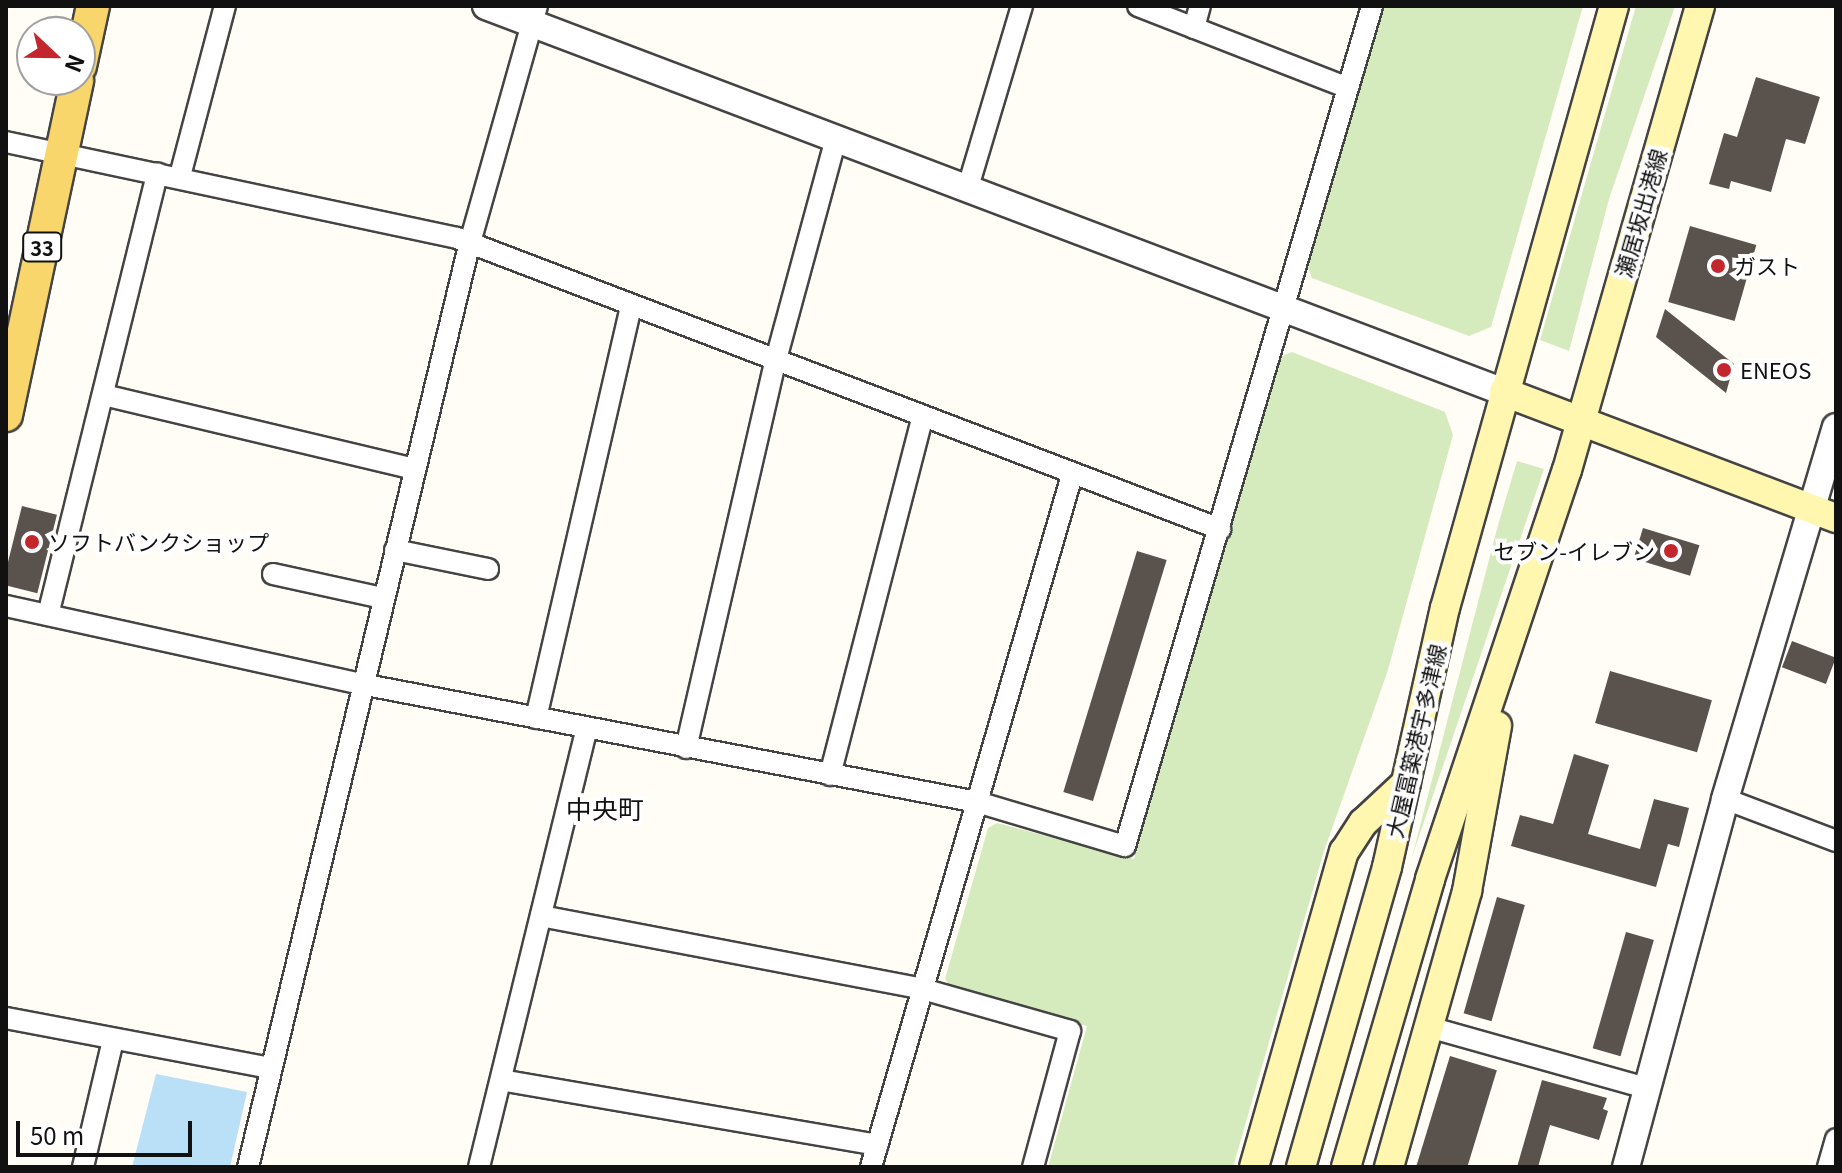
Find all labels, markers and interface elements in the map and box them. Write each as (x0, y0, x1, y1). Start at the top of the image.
north arrow (16, 16, 96, 96)
text: N (58, 51, 94, 78)
street label: 瀬居坂出港線 (1609, 146, 1671, 280)
road number: 33 (22, 231, 62, 263)
place label: ガスト (1734, 253, 1800, 279)
marker: ガスト (1709, 257, 1727, 275)
place label: ENEOS (1740, 357, 1811, 383)
marker: ENEOS (1715, 361, 1733, 379)
place label: ソフトバンクショップ (48, 529, 268, 555)
marker: ソフトバンクショップ (23, 533, 41, 551)
place label: セブン-イレブン (1493, 538, 1655, 564)
marker: セブン-イレブン (1662, 542, 1680, 560)
street label: 大屋冨築港宇多津線 (1380, 642, 1450, 840)
district label: 中央町 (566, 792, 644, 824)
scale bar (20, 1105, 196, 1155)
text: 50 m (30, 1117, 84, 1152)

